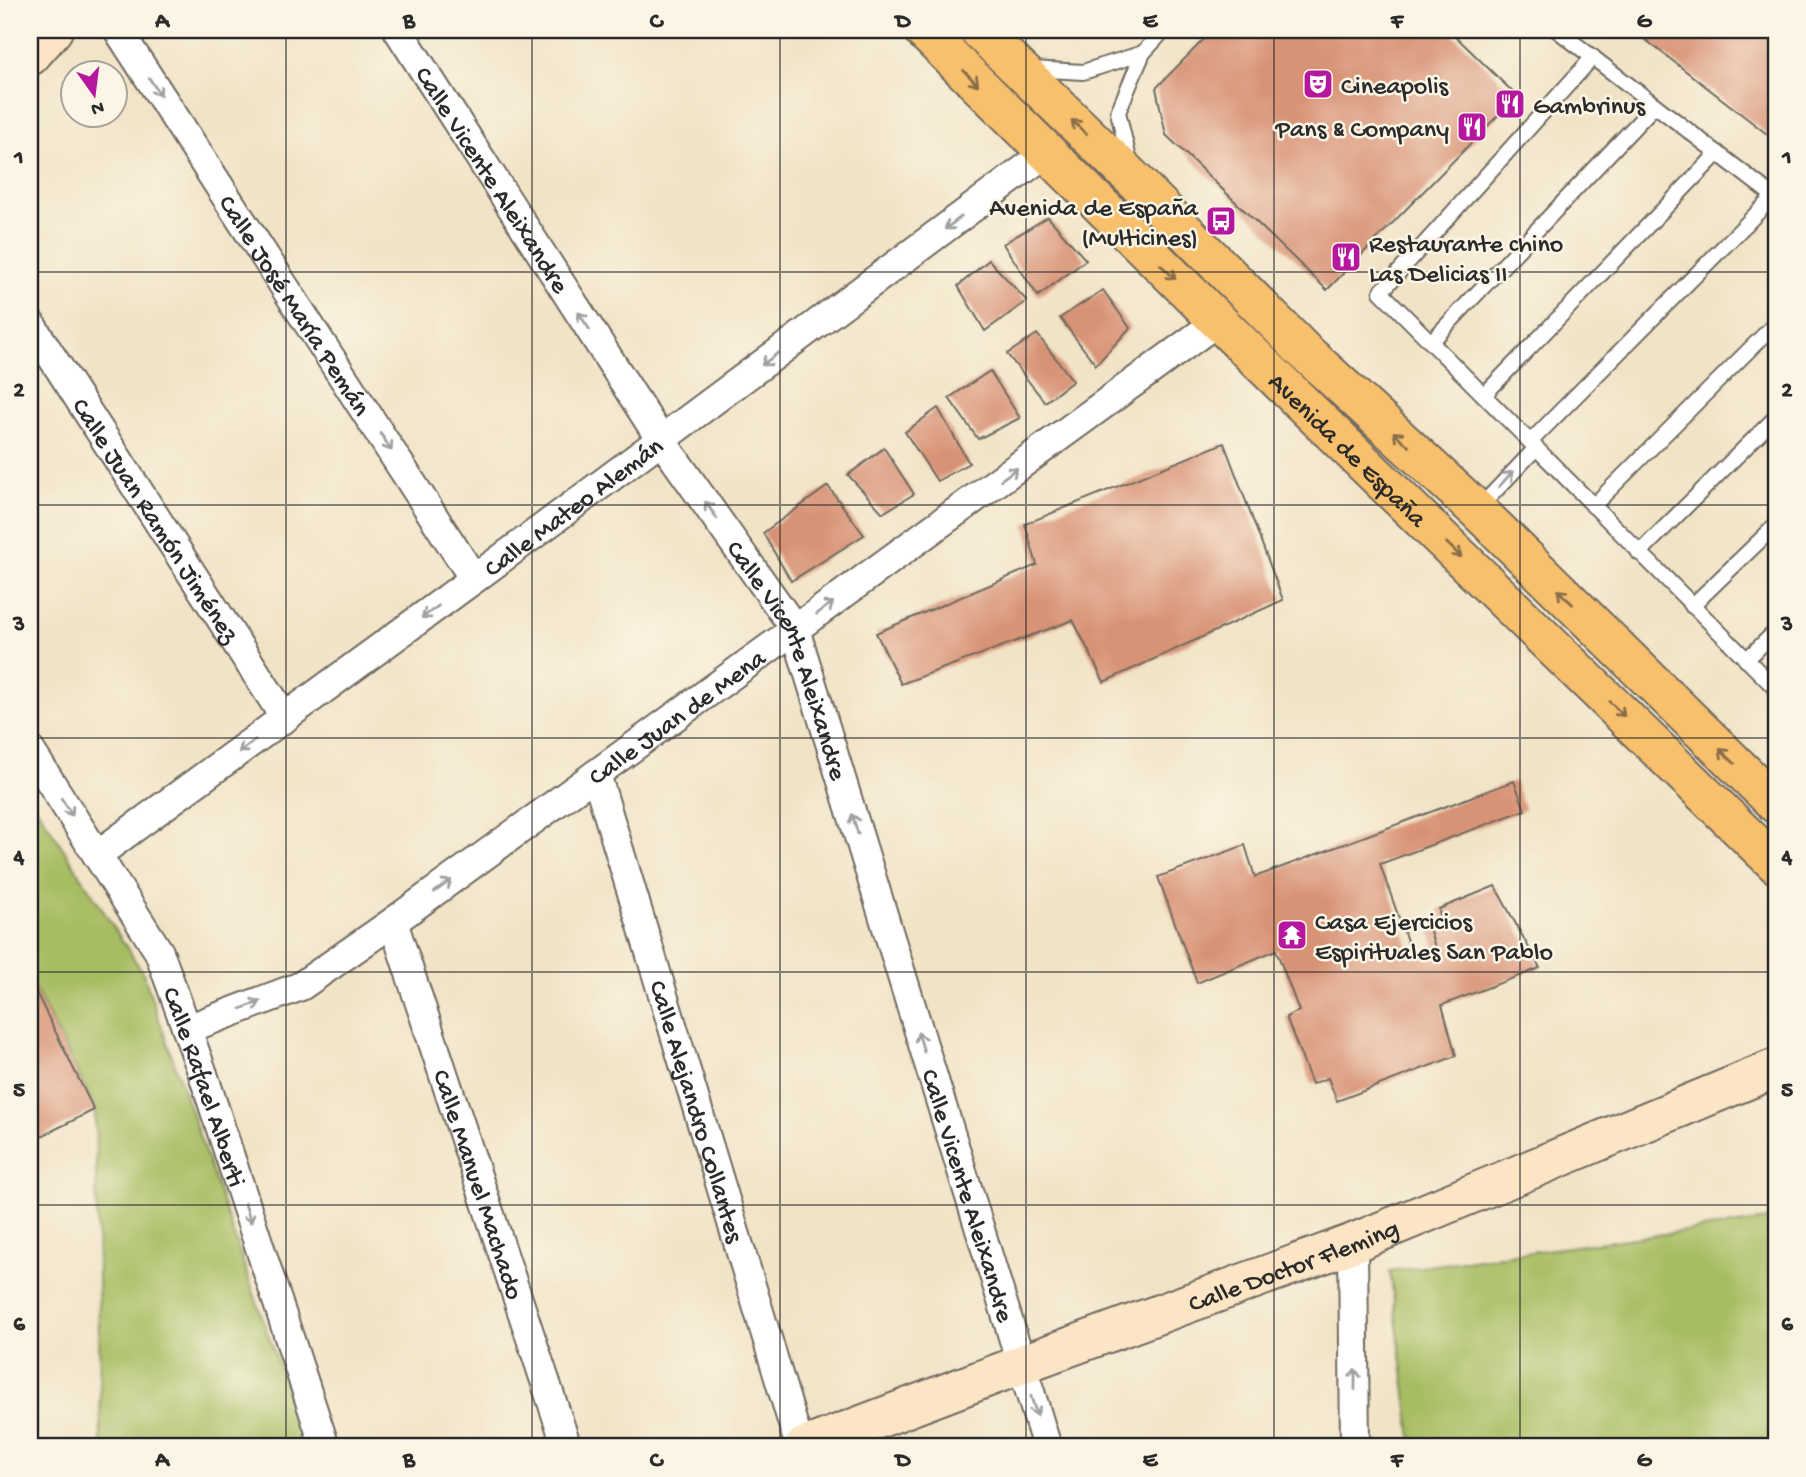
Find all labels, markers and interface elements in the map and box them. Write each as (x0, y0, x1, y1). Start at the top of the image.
text: A (154, 9, 170, 36)
text: B (402, 9, 416, 36)
text: C (650, 9, 665, 36)
text: D (894, 9, 912, 36)
text: E (1143, 9, 1159, 36)
text: F (1390, 9, 1405, 36)
text: G (1637, 9, 1653, 36)
north arrow (60, 60, 130, 130)
street label: Calle Vicente Aleixandre (406, 62, 574, 301)
theatre icon: Cineapolis (1301, 67, 1335, 101)
one-way arrow (962, 69, 979, 86)
place label: Cineapolis (1341, 73, 1450, 104)
one-way arrow (148, 77, 162, 96)
restaurant icon: Gambrinus (1493, 87, 1527, 121)
place label: Gambrinus (1533, 93, 1646, 124)
text: N (88, 94, 106, 120)
restaurant icon: Pans & Company (1455, 110, 1489, 144)
place label: Pans & Company (1275, 116, 1449, 147)
one-way arrow (1071, 119, 1088, 136)
text: 1 (13, 145, 24, 172)
text: 1 (1781, 145, 1792, 172)
street label: Calle José María Pemán (209, 191, 375, 424)
place label: Avenida de España (Multicines) (989, 195, 1200, 256)
bus stop icon: Avenida de España (Multicines) (1204, 204, 1238, 238)
one-way arrow (944, 216, 962, 231)
place label: Restaurante chino Las Delicias II (1369, 231, 1563, 292)
restaurant icon: Restaurante chino Las Delicias II (1329, 240, 1363, 274)
one-way arrow (1159, 263, 1176, 280)
one-way arrow (577, 312, 592, 331)
one-way arrow (761, 351, 780, 366)
street label: Avenida de España (1260, 368, 1432, 537)
text: 2 (13, 378, 25, 405)
text: 2 (1781, 378, 1793, 405)
street label: Calle Juan Ramón Jiménez (63, 394, 244, 652)
one-way arrow (1392, 431, 1409, 448)
one-way arrow (378, 432, 393, 451)
street label: Calle Mateo Alemán (479, 432, 671, 586)
one-way arrow (999, 467, 1018, 481)
one-way arrow (1498, 471, 1515, 488)
one-way arrow (703, 501, 718, 520)
street label: Calle Vicente Aleixandre (717, 536, 852, 785)
one-way arrow (1445, 542, 1462, 559)
one-way arrow (1557, 588, 1574, 605)
one-way arrow (815, 601, 834, 615)
one-way arrow (421, 604, 440, 619)
text: 3 (12, 612, 25, 639)
text: 3 (1780, 612, 1793, 639)
street label: Calle Juan de Mena (584, 644, 775, 794)
one-way arrow (1608, 700, 1625, 717)
one-way arrow (238, 739, 257, 754)
one-way arrow (1719, 747, 1736, 764)
one-way arrow (60, 797, 74, 817)
one-way arrow (848, 813, 861, 835)
text: 4 (13, 845, 25, 872)
text: 4 (1781, 845, 1793, 872)
one-way arrow (433, 878, 452, 893)
place label: Casa Ejercicios Espirituales San Pablo (1315, 909, 1553, 970)
temple icon: Casa Ejercicios Espirituales San Pablo (1275, 918, 1309, 952)
street label: Calle Alejandro Collantes (640, 977, 749, 1248)
street label: Calle Rafael Alberti (153, 984, 250, 1192)
one-way arrow (239, 997, 261, 1010)
one-way arrow (914, 1031, 927, 1053)
street label: Calle Manuel Machado (423, 1066, 528, 1304)
street label: Calle Vicente Aleixandre (912, 1066, 1019, 1327)
text: 5 (13, 1078, 25, 1105)
text: 5 (1781, 1078, 1793, 1105)
one-way arrow (243, 1202, 255, 1224)
street label: Calle Doctor Fleming (1185, 1215, 1404, 1322)
text: 6 (13, 1312, 26, 1339)
text: 6 (1781, 1312, 1794, 1339)
one-way arrow (1348, 1368, 1361, 1391)
one-way arrow (1028, 1395, 1041, 1417)
text: A (154, 1448, 170, 1475)
text: B (402, 1448, 416, 1475)
text: C (650, 1448, 665, 1475)
text: D (894, 1448, 912, 1475)
text: E (1143, 1448, 1159, 1475)
text: F (1390, 1448, 1405, 1475)
text: G (1637, 1448, 1653, 1475)

